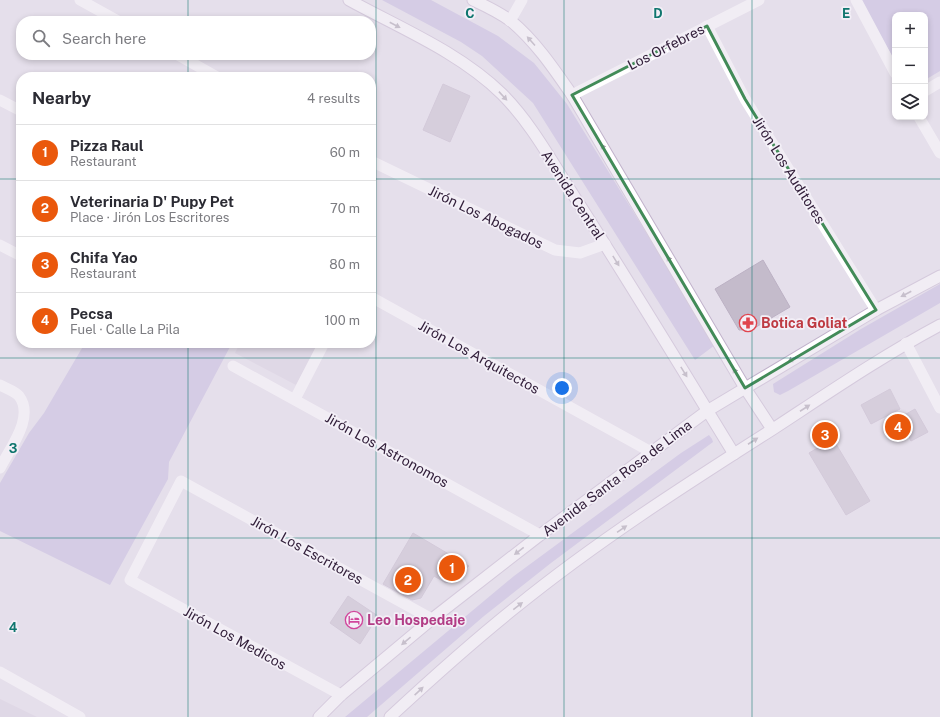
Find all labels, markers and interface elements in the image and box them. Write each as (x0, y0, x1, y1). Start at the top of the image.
text: C (465, 6, 475, 21)
text: D (653, 6, 663, 21)
text: E (842, 6, 850, 21)
map controls (892, 12, 928, 120)
button: + (892, 12, 928, 48)
search box (16, 16, 376, 60)
street label: Los Orfebres (625, 21, 707, 73)
one-way arrow (389, 22, 401, 28)
icon: search (30, 27, 52, 49)
text: Search here (62, 30, 146, 47)
one-way arrow (527, 36, 536, 46)
button: − (892, 48, 928, 84)
button: layers (892, 84, 928, 120)
text: Nearby (32, 88, 91, 108)
text: 4 results (307, 91, 360, 106)
one-way arrow (498, 92, 507, 101)
street label: Jirón Los Auditores (750, 114, 828, 226)
text: Pizza Raul (70, 137, 144, 154)
one-way arrow (600, 143, 607, 155)
text: 1 (42, 145, 48, 160)
text: 60 m (330, 145, 360, 160)
street label: Avenida Central (538, 147, 608, 243)
text: Restaurant (70, 154, 136, 169)
street label: Jirón Los Abogados (426, 182, 546, 252)
text: Veterinaria D' Pupy Pet (70, 193, 234, 210)
text: 2 (41, 201, 49, 216)
text: 70 m (330, 201, 360, 216)
text: Place · Jirón Los Escritores (70, 210, 229, 225)
text: Chifa Yao (70, 249, 138, 266)
one-way arrow (612, 256, 619, 267)
one-way arrow (666, 256, 674, 266)
text: 3 (41, 257, 49, 272)
text: 80 m (329, 257, 360, 272)
text: Restaurant (70, 266, 136, 281)
one-way arrow (900, 291, 912, 298)
text: Pecsa (70, 305, 113, 322)
text: 4 (41, 313, 49, 328)
text: 100 m (324, 313, 360, 328)
pharmacy icon: Botica Goliat (738, 313, 758, 333)
place label: Botica Goliat (761, 315, 847, 331)
street label: Jirón Los Arquitectos (416, 317, 542, 397)
text: Fuel · Calle La Pila (70, 322, 180, 337)
one-way arrow (787, 356, 799, 363)
one-way arrow (680, 366, 687, 378)
one-way arrow (733, 367, 740, 379)
your location (552, 378, 572, 398)
one-way arrow (800, 404, 810, 412)
street label: Jirón Los Astronomos (323, 409, 451, 491)
pin: 4 (885, 412, 911, 442)
street label: Avenida Santa Rosa de Lima (539, 417, 695, 539)
pin: 3 (812, 420, 838, 450)
one-way arrow (747, 438, 759, 445)
text: 3 (9, 441, 18, 456)
street label: Jirón Los Escritores (248, 513, 366, 587)
one-way arrow (617, 525, 627, 533)
one-way arrow (514, 547, 525, 556)
pin: 1 (439, 553, 465, 583)
pin: 2 (395, 565, 421, 595)
one-way arrow (512, 602, 523, 610)
street label: Jirón Los Medicos (181, 603, 289, 673)
hotel icon: Leo Hospedaje (344, 610, 364, 630)
place label: Leo Hospedaje (367, 612, 465, 628)
text: 4 (9, 620, 18, 635)
one-way arrow (401, 636, 411, 645)
one-way arrow (414, 686, 424, 695)

